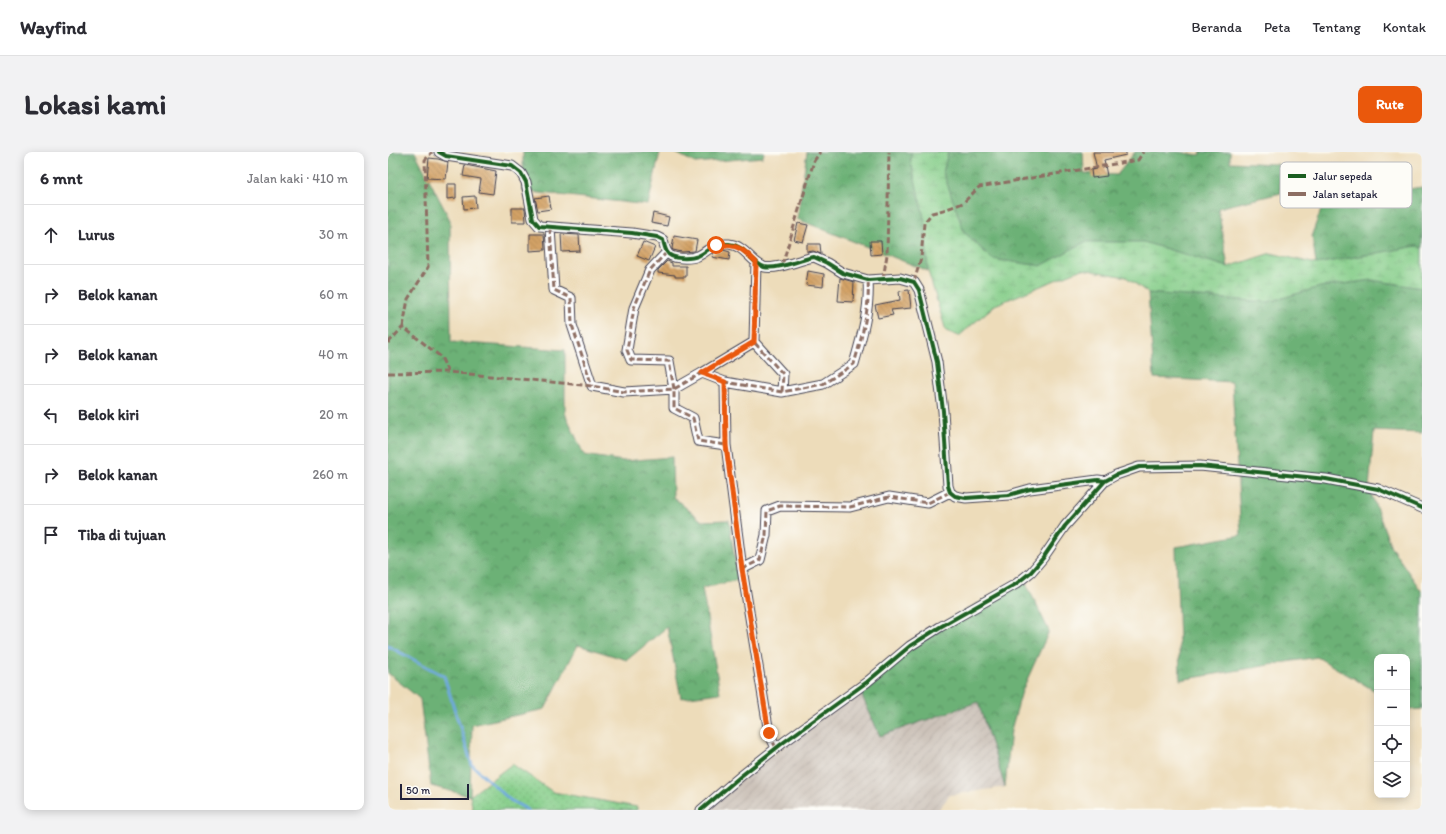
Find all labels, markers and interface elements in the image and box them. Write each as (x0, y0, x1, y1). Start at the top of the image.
text: Wayfind (20, 16, 87, 39)
text: Beranda (1191, 19, 1242, 36)
text: Peta (1264, 19, 1290, 36)
text: Tentang (1312, 19, 1361, 36)
text: Kontak (1383, 19, 1426, 36)
button: Rute (1358, 86, 1422, 123)
text: Lokasi kami (24, 87, 166, 121)
legend (1280, 162, 1412, 208)
text: 6 mnt (40, 168, 83, 188)
text: Jalur sepeda (1313, 170, 1373, 183)
text: Jalan kaki · 410 m (247, 171, 348, 186)
text: Jalan setapak (1313, 188, 1378, 201)
icon: ahead (40, 224, 62, 246)
text: Lurus (78, 226, 115, 244)
text: 30 m (319, 227, 348, 242)
route start (707, 236, 725, 254)
icon: right (40, 284, 62, 306)
text: Belok kanan (78, 286, 158, 304)
text: 60 m (319, 287, 348, 302)
icon: right (40, 344, 62, 366)
text: Belok kanan (78, 346, 158, 364)
text: 40 m (318, 347, 348, 362)
icon: left (40, 404, 62, 426)
text: Belok kiri (78, 406, 139, 424)
text: 20 m (319, 407, 348, 422)
icon: right (40, 464, 62, 486)
text: Belok kanan (78, 466, 158, 484)
text: 260 m (312, 467, 348, 482)
icon: arrive (40, 524, 62, 546)
text: Tiba di tujuan (78, 526, 166, 544)
map controls (1374, 654, 1410, 798)
button: + (1374, 654, 1410, 690)
button: − (1374, 690, 1410, 726)
route end (760, 724, 778, 742)
button: locate (1374, 726, 1410, 762)
button: layers (1374, 762, 1410, 798)
scale bar (400, 782, 469, 801)
text: 50 m (406, 784, 430, 797)

